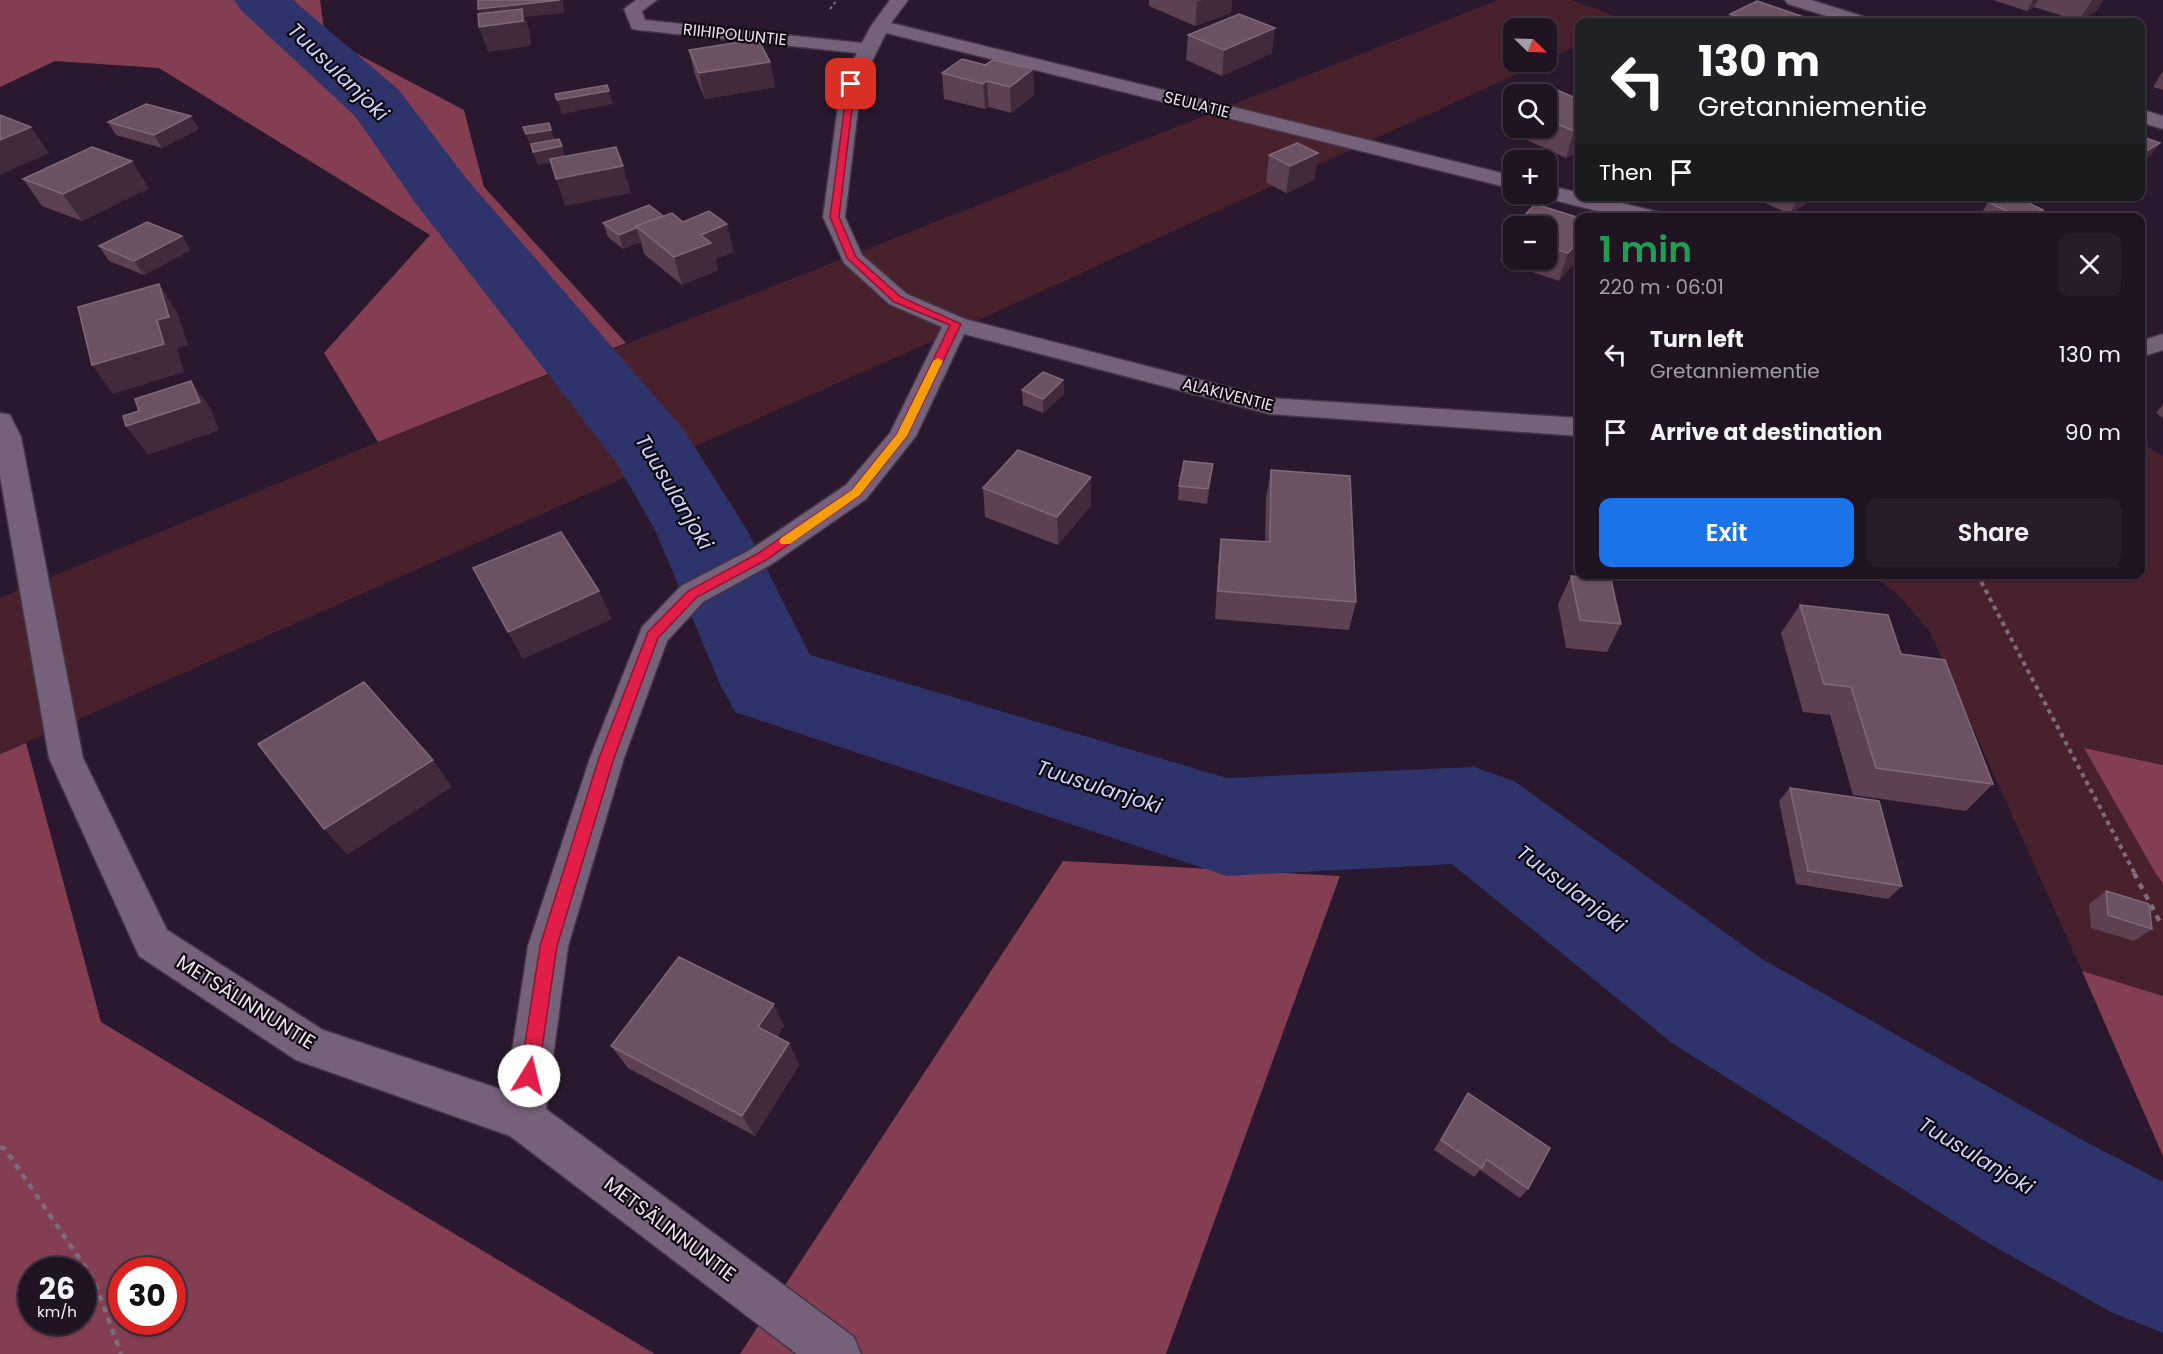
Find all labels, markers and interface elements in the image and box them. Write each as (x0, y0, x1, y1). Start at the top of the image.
water label: Tuusulanjoki (281, 16, 396, 128)
street label: RIIHIPOLUNTIE (682, 18, 788, 51)
north arrow (1503, 18, 1557, 72)
map controls (1503, 18, 1557, 270)
text: 130 m (1698, 32, 1820, 91)
icon: left (1599, 42, 1677, 120)
pin (825, 58, 876, 109)
icon: arrive (834, 67, 867, 100)
button: search (1503, 84, 1557, 138)
street label: SEULATIE (1162, 85, 1232, 124)
text: Gretanniementie (1698, 88, 1927, 125)
button: + (1503, 150, 1557, 204)
icon: arrive (1665, 156, 1698, 189)
text: Then (1599, 157, 1653, 188)
button: − (1503, 216, 1557, 270)
text: 1 min (1599, 224, 1692, 275)
button: close (2058, 233, 2121, 296)
text: 220 m · 06:01 (1599, 273, 1724, 301)
text: Turn left (1650, 324, 1744, 355)
icon: left (1599, 338, 1632, 371)
text: 130 m (2059, 339, 2121, 370)
text: Gretanniementie (1650, 357, 1820, 385)
street label: ALAKIVENTIE (1180, 372, 1276, 417)
icon: arrive (1599, 416, 1632, 449)
text: Arrive at destination (1650, 417, 1882, 448)
text: 90 m (2065, 417, 2121, 448)
water label: Tuusulanjoki (629, 429, 721, 556)
button: Exit (1599, 498, 1854, 567)
button: Share (1866, 498, 2121, 567)
water label: Tuusulanjoki (1033, 753, 1166, 821)
water label: Tuusulanjoki (1511, 838, 1633, 940)
street label: METSÄLINNUNTIE (171, 948, 321, 1056)
position arrow (497, 1044, 561, 1108)
water label: Tuusulanjoki (1913, 1110, 2040, 1202)
street label: METSÄLINNUNTIE (598, 1170, 742, 1288)
speed limit sign: 30 (108, 1257, 186, 1335)
text: 26 (39, 1267, 75, 1310)
text: km/h (37, 1301, 77, 1322)

